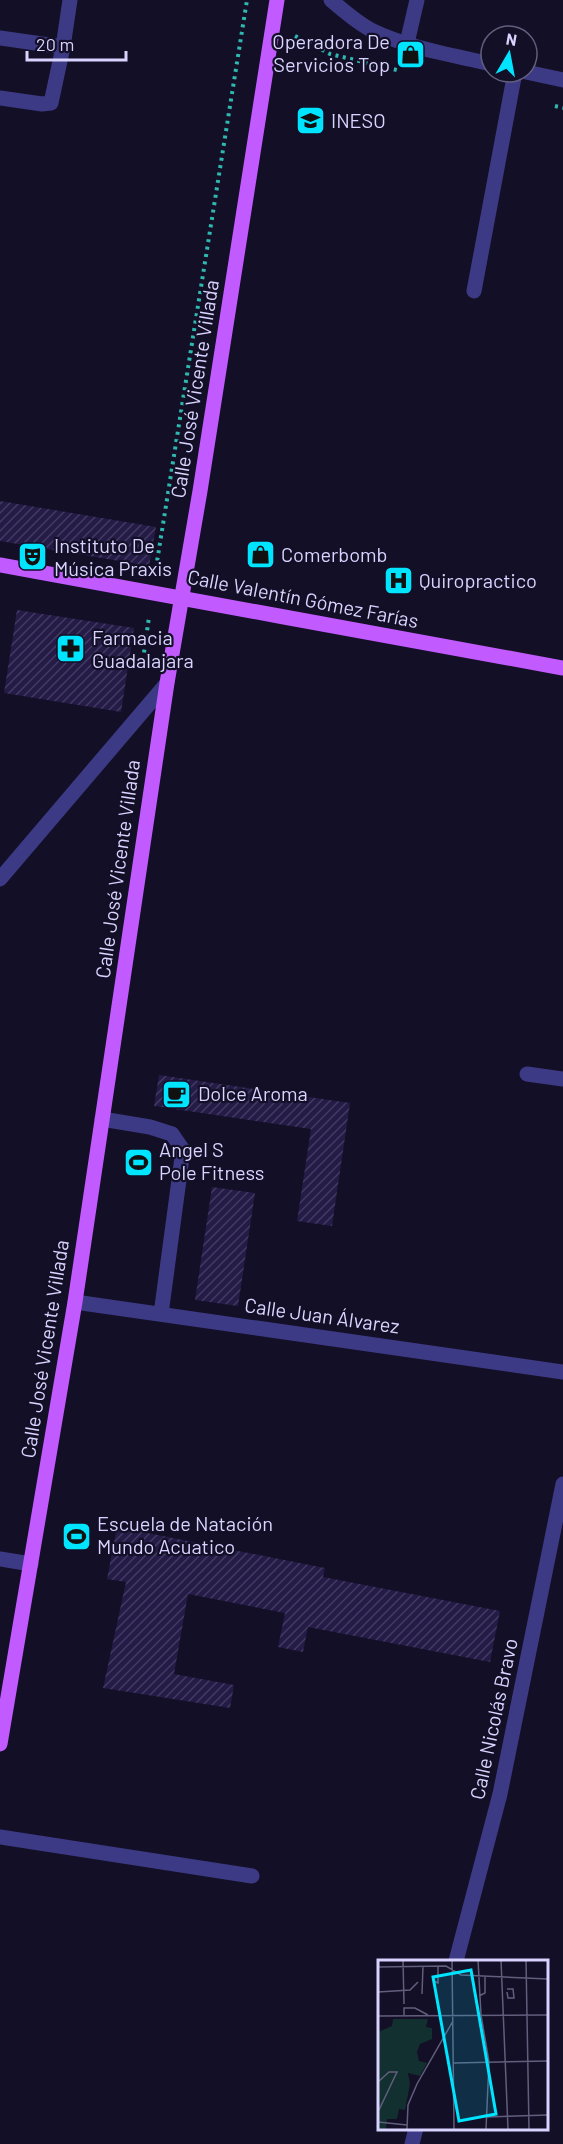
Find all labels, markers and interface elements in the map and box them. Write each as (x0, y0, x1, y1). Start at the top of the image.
scale bar (27, 24, 126, 62)
north arrow (479, 24, 539, 84)
text: N (505, 28, 519, 49)
place label: Operadora De Servicios Top (272, 29, 390, 76)
text: 20 m (36, 33, 74, 55)
shop icon: Operadora De Servicios Top (395, 38, 427, 70)
school or university icon: INESO (294, 105, 326, 137)
place label: INESO (331, 108, 386, 132)
street label: Calle José Vicente Villada (165, 278, 223, 500)
place label: Instituto De Música Praxis (54, 533, 172, 580)
shop icon: Comerbomb (244, 539, 276, 571)
theatre icon: Instituto De Música Praxis (17, 541, 49, 573)
place label: Comerbomb (281, 542, 387, 566)
street label: Calle Valentín Gómez Farías (186, 564, 421, 632)
hospital icon: Quiropractico (382, 565, 414, 597)
place label: Quiropractico (419, 568, 537, 592)
place label: Farmacia Guadalajara (92, 625, 194, 672)
pharmacy icon: Farmacia Guadalajara (55, 633, 87, 665)
street label: Calle José Vicente Villada (90, 758, 144, 980)
cafe icon: Dolce Aroma (161, 1078, 193, 1110)
place label: Dolce Aroma (198, 1081, 308, 1105)
place label: Angel S Pole Fitness (159, 1137, 264, 1184)
sports icon: Angel S Pole Fitness (122, 1146, 154, 1178)
street label: Calle José Vicente Villada (15, 1238, 73, 1460)
street label: Calle Juan Álvarez (243, 1292, 401, 1338)
place label: Escuela de Natación Mundo Acuatico (97, 1511, 273, 1558)
sports icon: Escuela de Natación Mundo Acuatico (60, 1520, 92, 1552)
street label: Calle Nicolás Bravo (464, 1636, 522, 1802)
inset map (378, 1960, 548, 2129)

